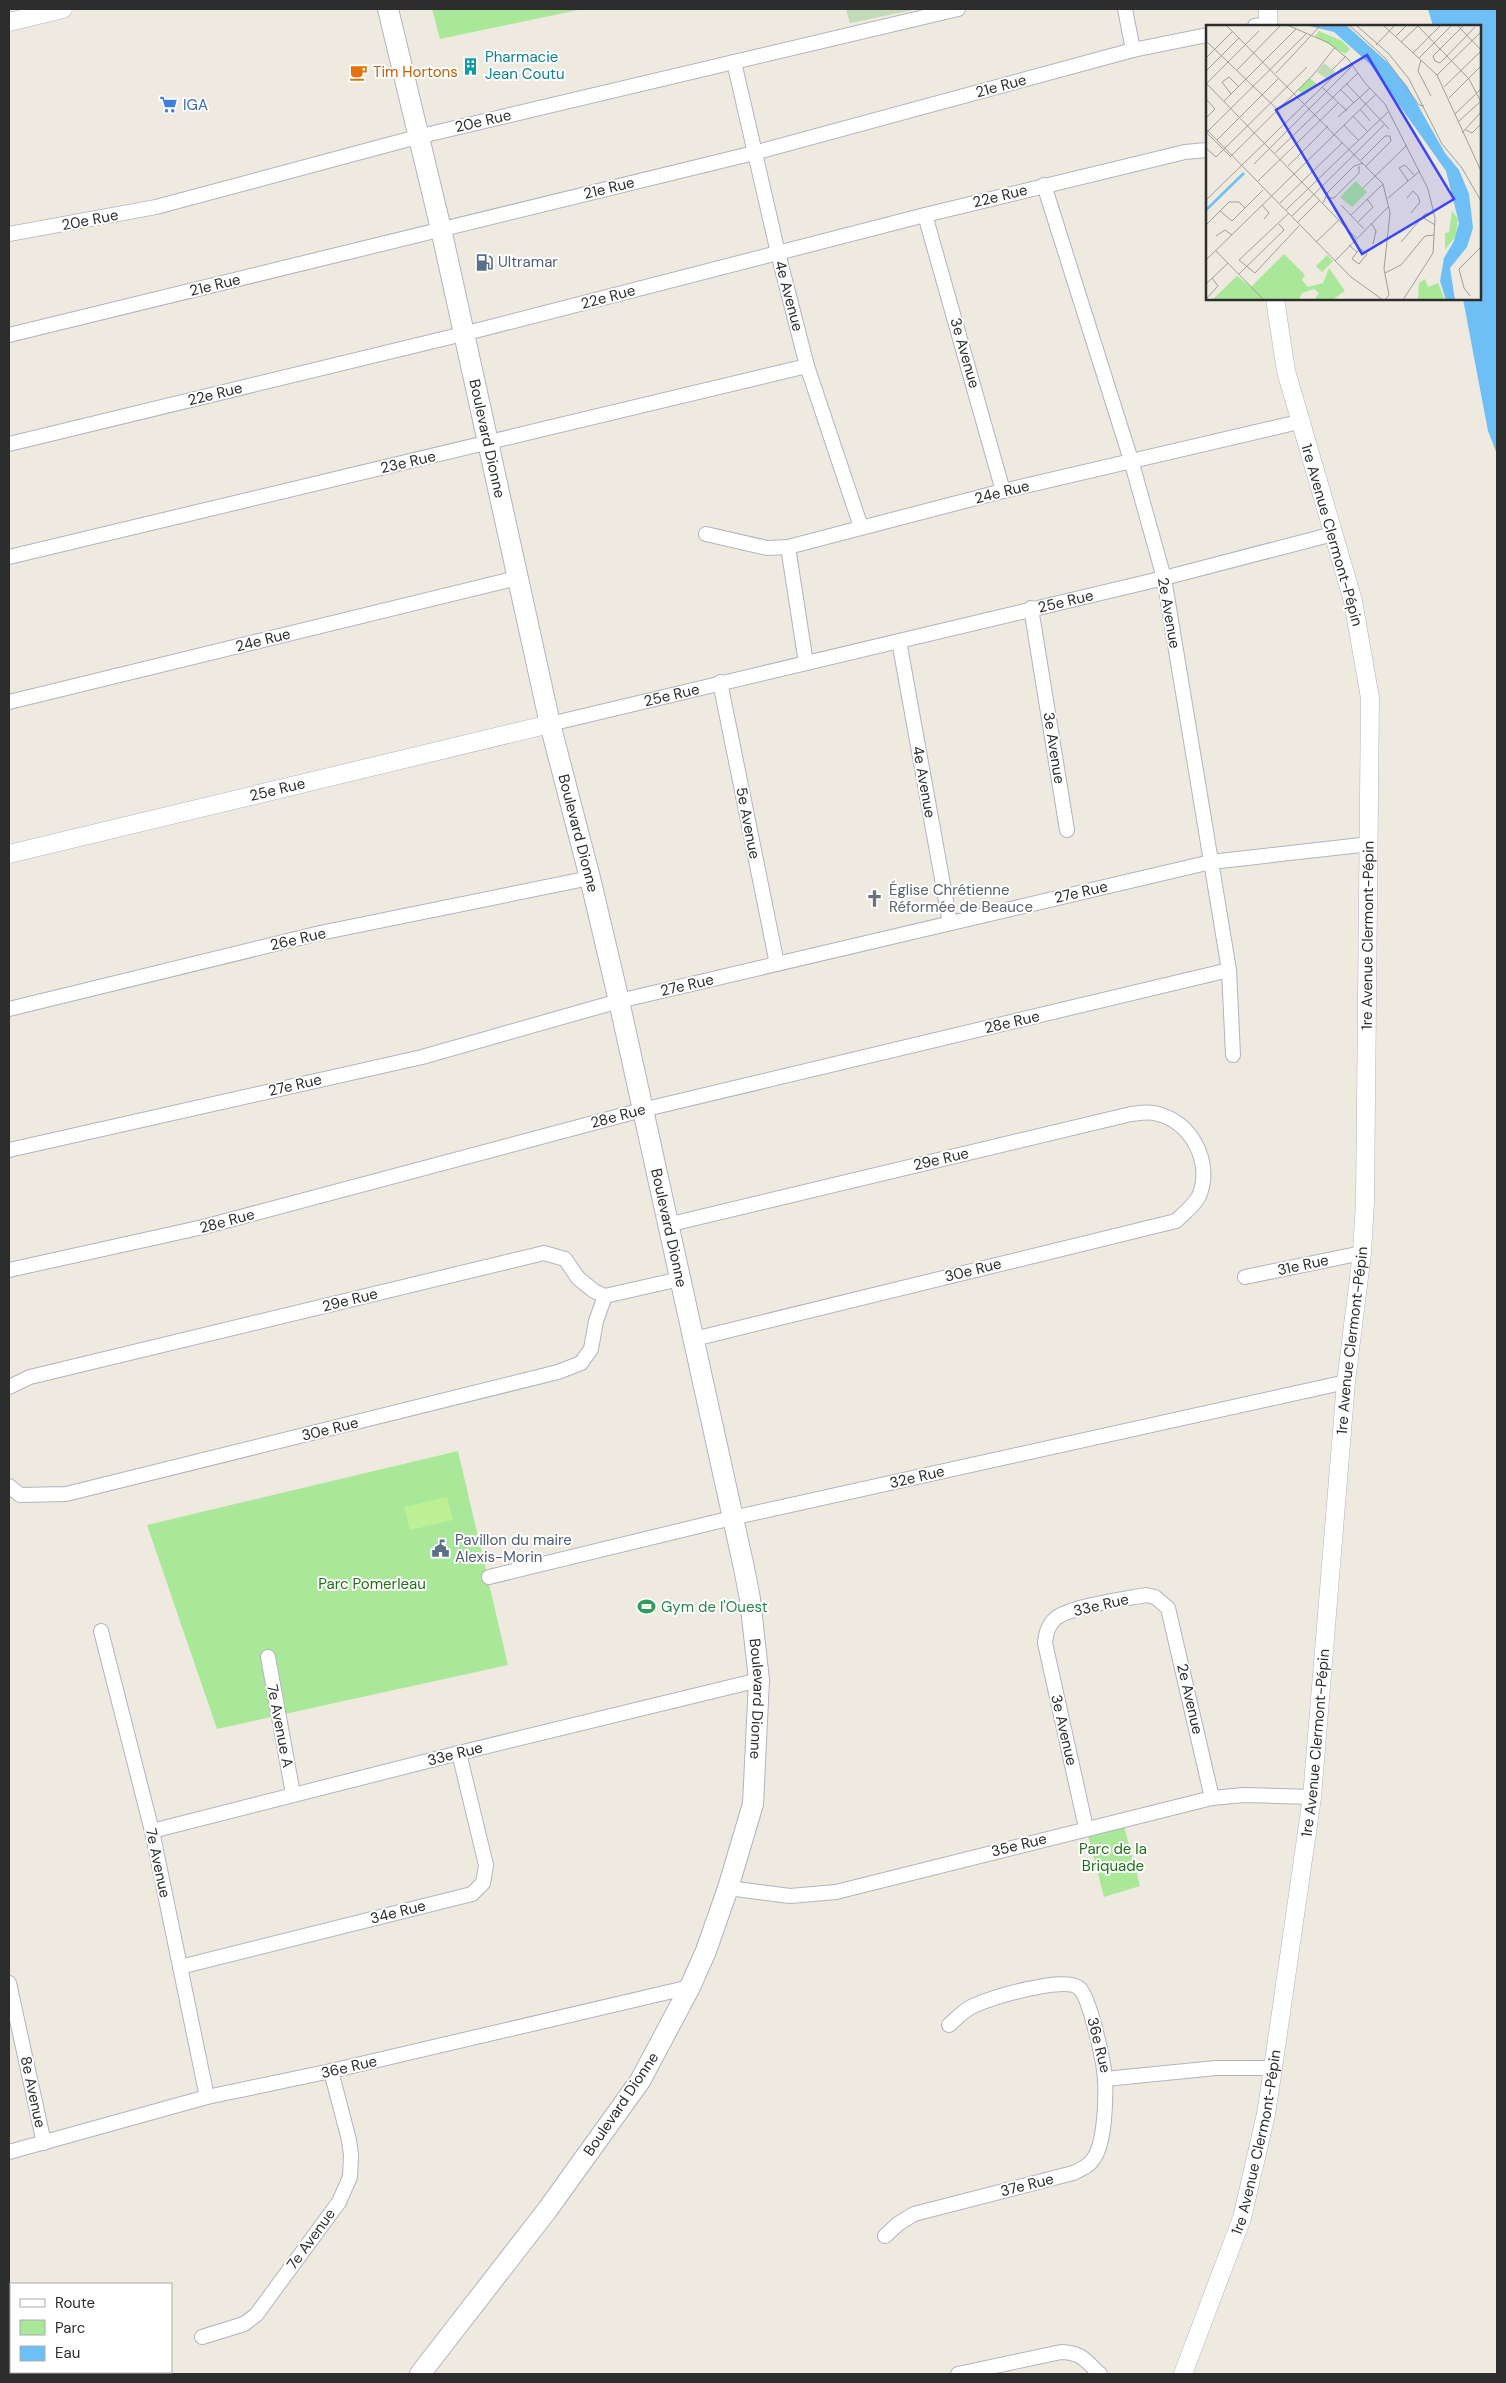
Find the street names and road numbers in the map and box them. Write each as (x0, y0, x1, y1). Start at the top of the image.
street label: 21e Rue (973, 70, 1029, 102)
street label: 20e Rue (453, 105, 513, 137)
street label: 21e Rue (581, 172, 637, 204)
street label: 22e Rue (971, 180, 1029, 212)
street label: 20e Rue (60, 205, 120, 235)
street label: 4e Avenue (770, 258, 808, 334)
street label: 21e Rue (187, 269, 243, 301)
street label: 22e Rue (579, 280, 637, 314)
street label: 3e Avenue (945, 315, 985, 391)
street label: Boulevard Dionne (464, 377, 510, 500)
street label: 22e Rue (186, 378, 244, 410)
street label: 1re Avenue Clermont-Pépin (1296, 441, 1368, 629)
street label: 23e Rue (378, 446, 438, 478)
street label: 24e Rue (972, 476, 1032, 508)
street label: 2e Avenue (1153, 576, 1185, 650)
street label: 25e Rue (1036, 585, 1095, 618)
street label: 24e Rue (233, 624, 293, 656)
street label: 25e Rue (642, 679, 701, 711)
street label: 3e Avenue (1038, 711, 1070, 785)
street label: 4e Avenue (908, 745, 940, 819)
street label: Boulevard Dionne (553, 772, 603, 894)
street label: 25e Rue (248, 773, 307, 806)
street label: 5e Avenue (731, 785, 765, 861)
street label: 1re Avenue Clermont-Pépin (1357, 841, 1379, 1030)
street label: 27e Rue (1052, 876, 1110, 908)
street label: 26e Rue (268, 923, 328, 955)
street label: 27e Rue (658, 969, 716, 1001)
street label: 28e Rue (982, 1006, 1042, 1038)
street label: 27e Rue (266, 1069, 324, 1101)
street label: 28e Rue (588, 1099, 648, 1133)
street label: 29e Rue (911, 1143, 971, 1175)
street label: Boulevard Dionne (646, 1167, 692, 1289)
street label: 28e Rue (197, 1204, 257, 1238)
street label: 1re Avenue Clermont-Pépin (1332, 1246, 1372, 1435)
street label: 31e Rue (1276, 1250, 1330, 1280)
street label: 30e Rue (943, 1253, 1003, 1287)
street label: 29e Rue (320, 1283, 380, 1317)
street label: 30e Rue (300, 1412, 360, 1446)
street label: 32e Rue (888, 1461, 946, 1493)
street label: 33e Rue (1071, 1589, 1131, 1621)
street label: Boulevard Dionne (744, 1637, 769, 1760)
street label: 1re Avenue Clermont-Pépin (1296, 1648, 1334, 1838)
street label: 2e Avenue (1172, 1662, 1208, 1736)
street label: 7e Avenue A (262, 1683, 298, 1769)
street label: 3e Avenue (1046, 1692, 1082, 1768)
street label: 33e Rue (425, 1737, 485, 1771)
street label: 7e Avenue (141, 1826, 175, 1900)
street label: 35e Rue (989, 1828, 1049, 1862)
street label: 34e Rue (368, 1895, 428, 1929)
street label: 36e Rue (1082, 2015, 1116, 2075)
street label: Boulevard Dionne (579, 2048, 663, 2160)
street label: 1re Avenue Clermont-Pépin (1227, 2048, 1286, 2238)
street label: 36e Rue (319, 2051, 379, 2083)
street label: 8e Avenue (16, 2054, 50, 2130)
street label: 37e Rue (998, 2169, 1056, 2201)
street label: 7e Avenue (282, 2205, 340, 2273)

